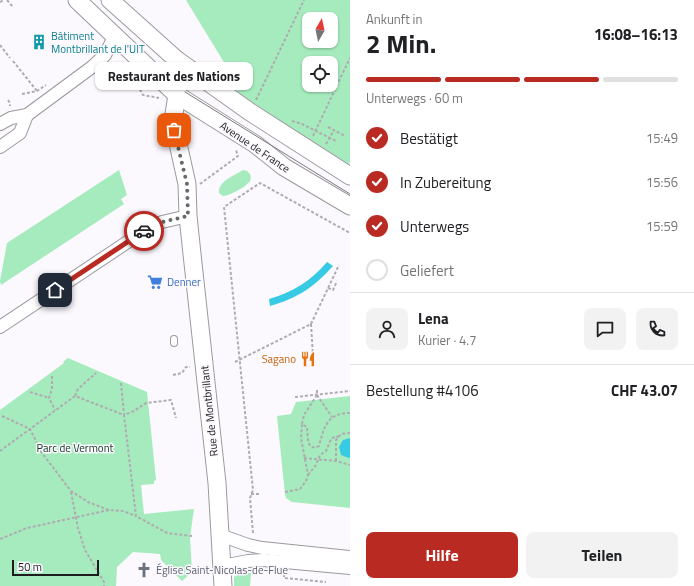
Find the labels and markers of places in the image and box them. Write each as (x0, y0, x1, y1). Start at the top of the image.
place label: Bâtiment Montbrillant de l'UIT (51, 28, 145, 57)
building icon: Bâtiment Montbrillant de l'UIT (30, 33, 48, 51)
callout: Restaurant des Nations (95, 62, 253, 90)
pin (157, 113, 191, 147)
pin (38, 273, 72, 307)
supermarket icon: Denner (146, 273, 164, 291)
place label: Denner (167, 274, 201, 290)
restaurant icon: Sagano (299, 350, 317, 368)
place label: Sagano (262, 351, 296, 367)
church icon: Église Saint-Nicolas-de-Flue (135, 561, 153, 579)
place label: Église Saint-Nicolas-de-Flue (156, 562, 288, 578)

